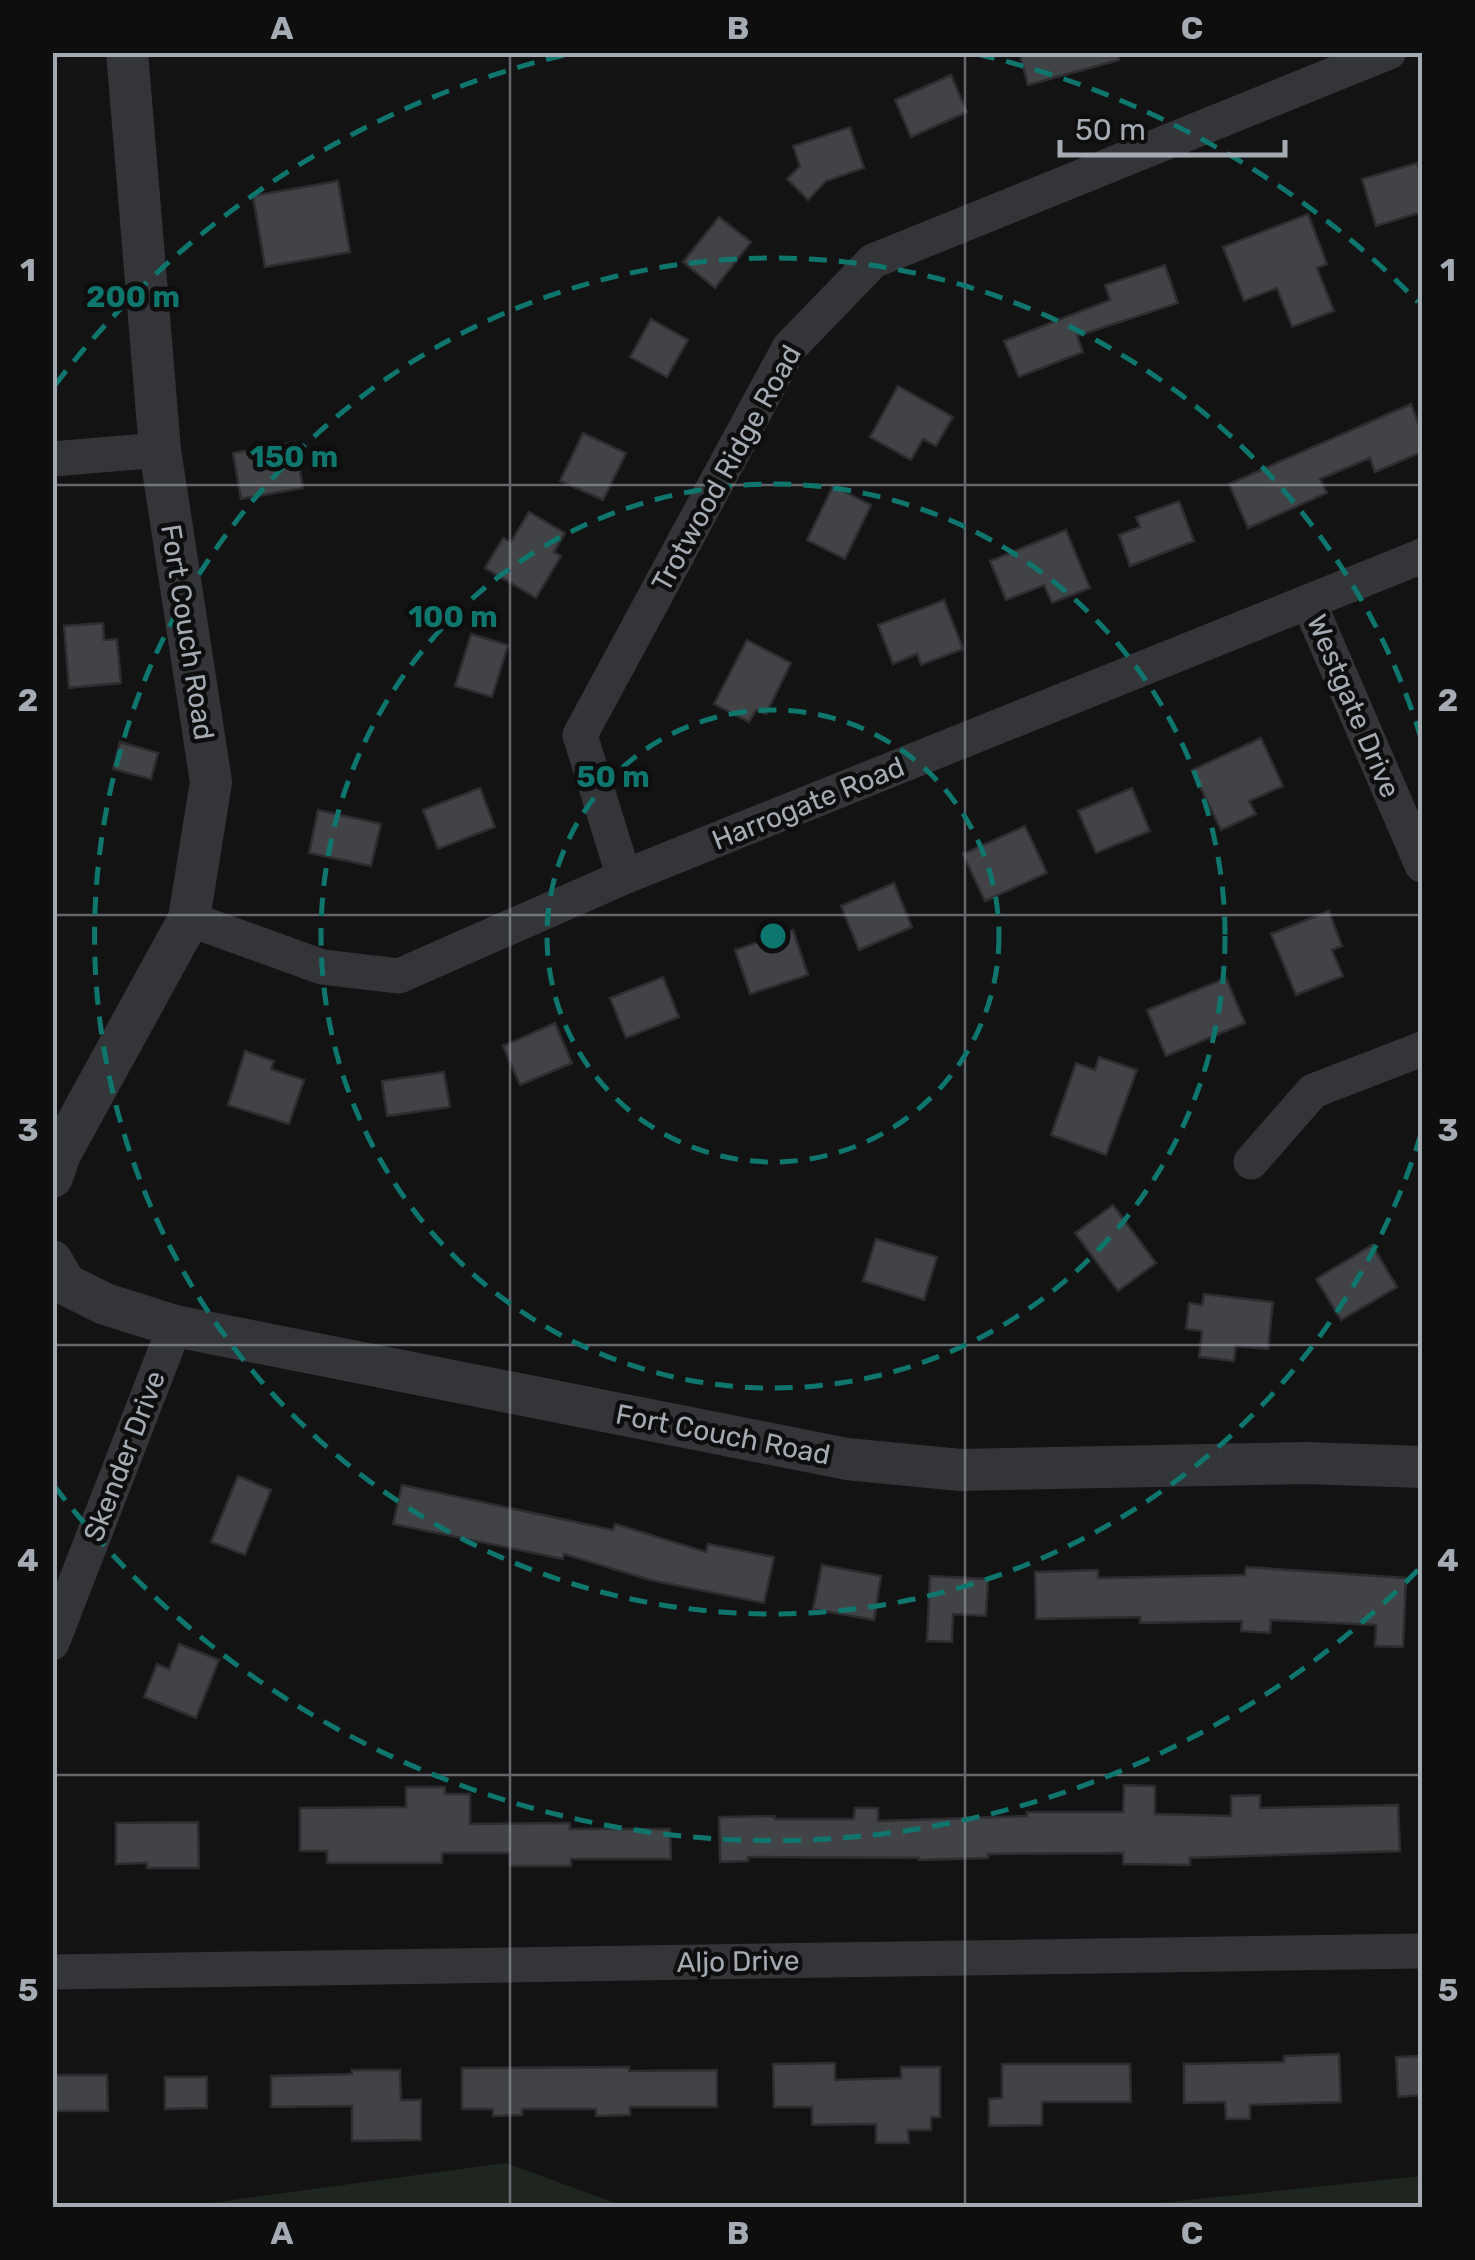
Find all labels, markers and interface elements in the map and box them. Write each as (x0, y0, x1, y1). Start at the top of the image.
text: A (271, 9, 294, 47)
text: B (727, 9, 749, 47)
text: C (1181, 9, 1203, 47)
scale bar (1060, 95, 1285, 157)
text: 50 m (1075, 112, 1146, 148)
text: 1 (20, 251, 36, 289)
text: 1 (1440, 251, 1456, 289)
text: 200 m (86, 279, 180, 315)
street label: Trotwood Ridge Road (645, 339, 808, 597)
text: 150 m (250, 439, 338, 475)
street label: Fort Couch Road (154, 522, 221, 742)
text: 100 m (408, 599, 498, 635)
street label: Westgate Drive (1300, 610, 1407, 803)
text: 2 (18, 681, 38, 719)
text: 2 (1438, 681, 1458, 719)
street label: Harrogate Road (707, 750, 909, 857)
text: 50 m (576, 759, 650, 795)
centre of rings (755, 918, 791, 954)
text: 3 (17, 1111, 39, 1149)
text: 3 (1437, 1111, 1459, 1149)
street label: Skender Drive (77, 1366, 172, 1546)
street label: Fort Couch Road (613, 1398, 833, 1471)
text: 4 (17, 1541, 39, 1579)
text: 4 (1437, 1541, 1459, 1579)
street label: Aljo Drive (676, 1944, 800, 1979)
text: 5 (18, 1971, 38, 2009)
text: 5 (1438, 1971, 1458, 2009)
text: A (271, 2214, 294, 2252)
text: B (727, 2214, 749, 2252)
text: C (1181, 2214, 1203, 2252)

